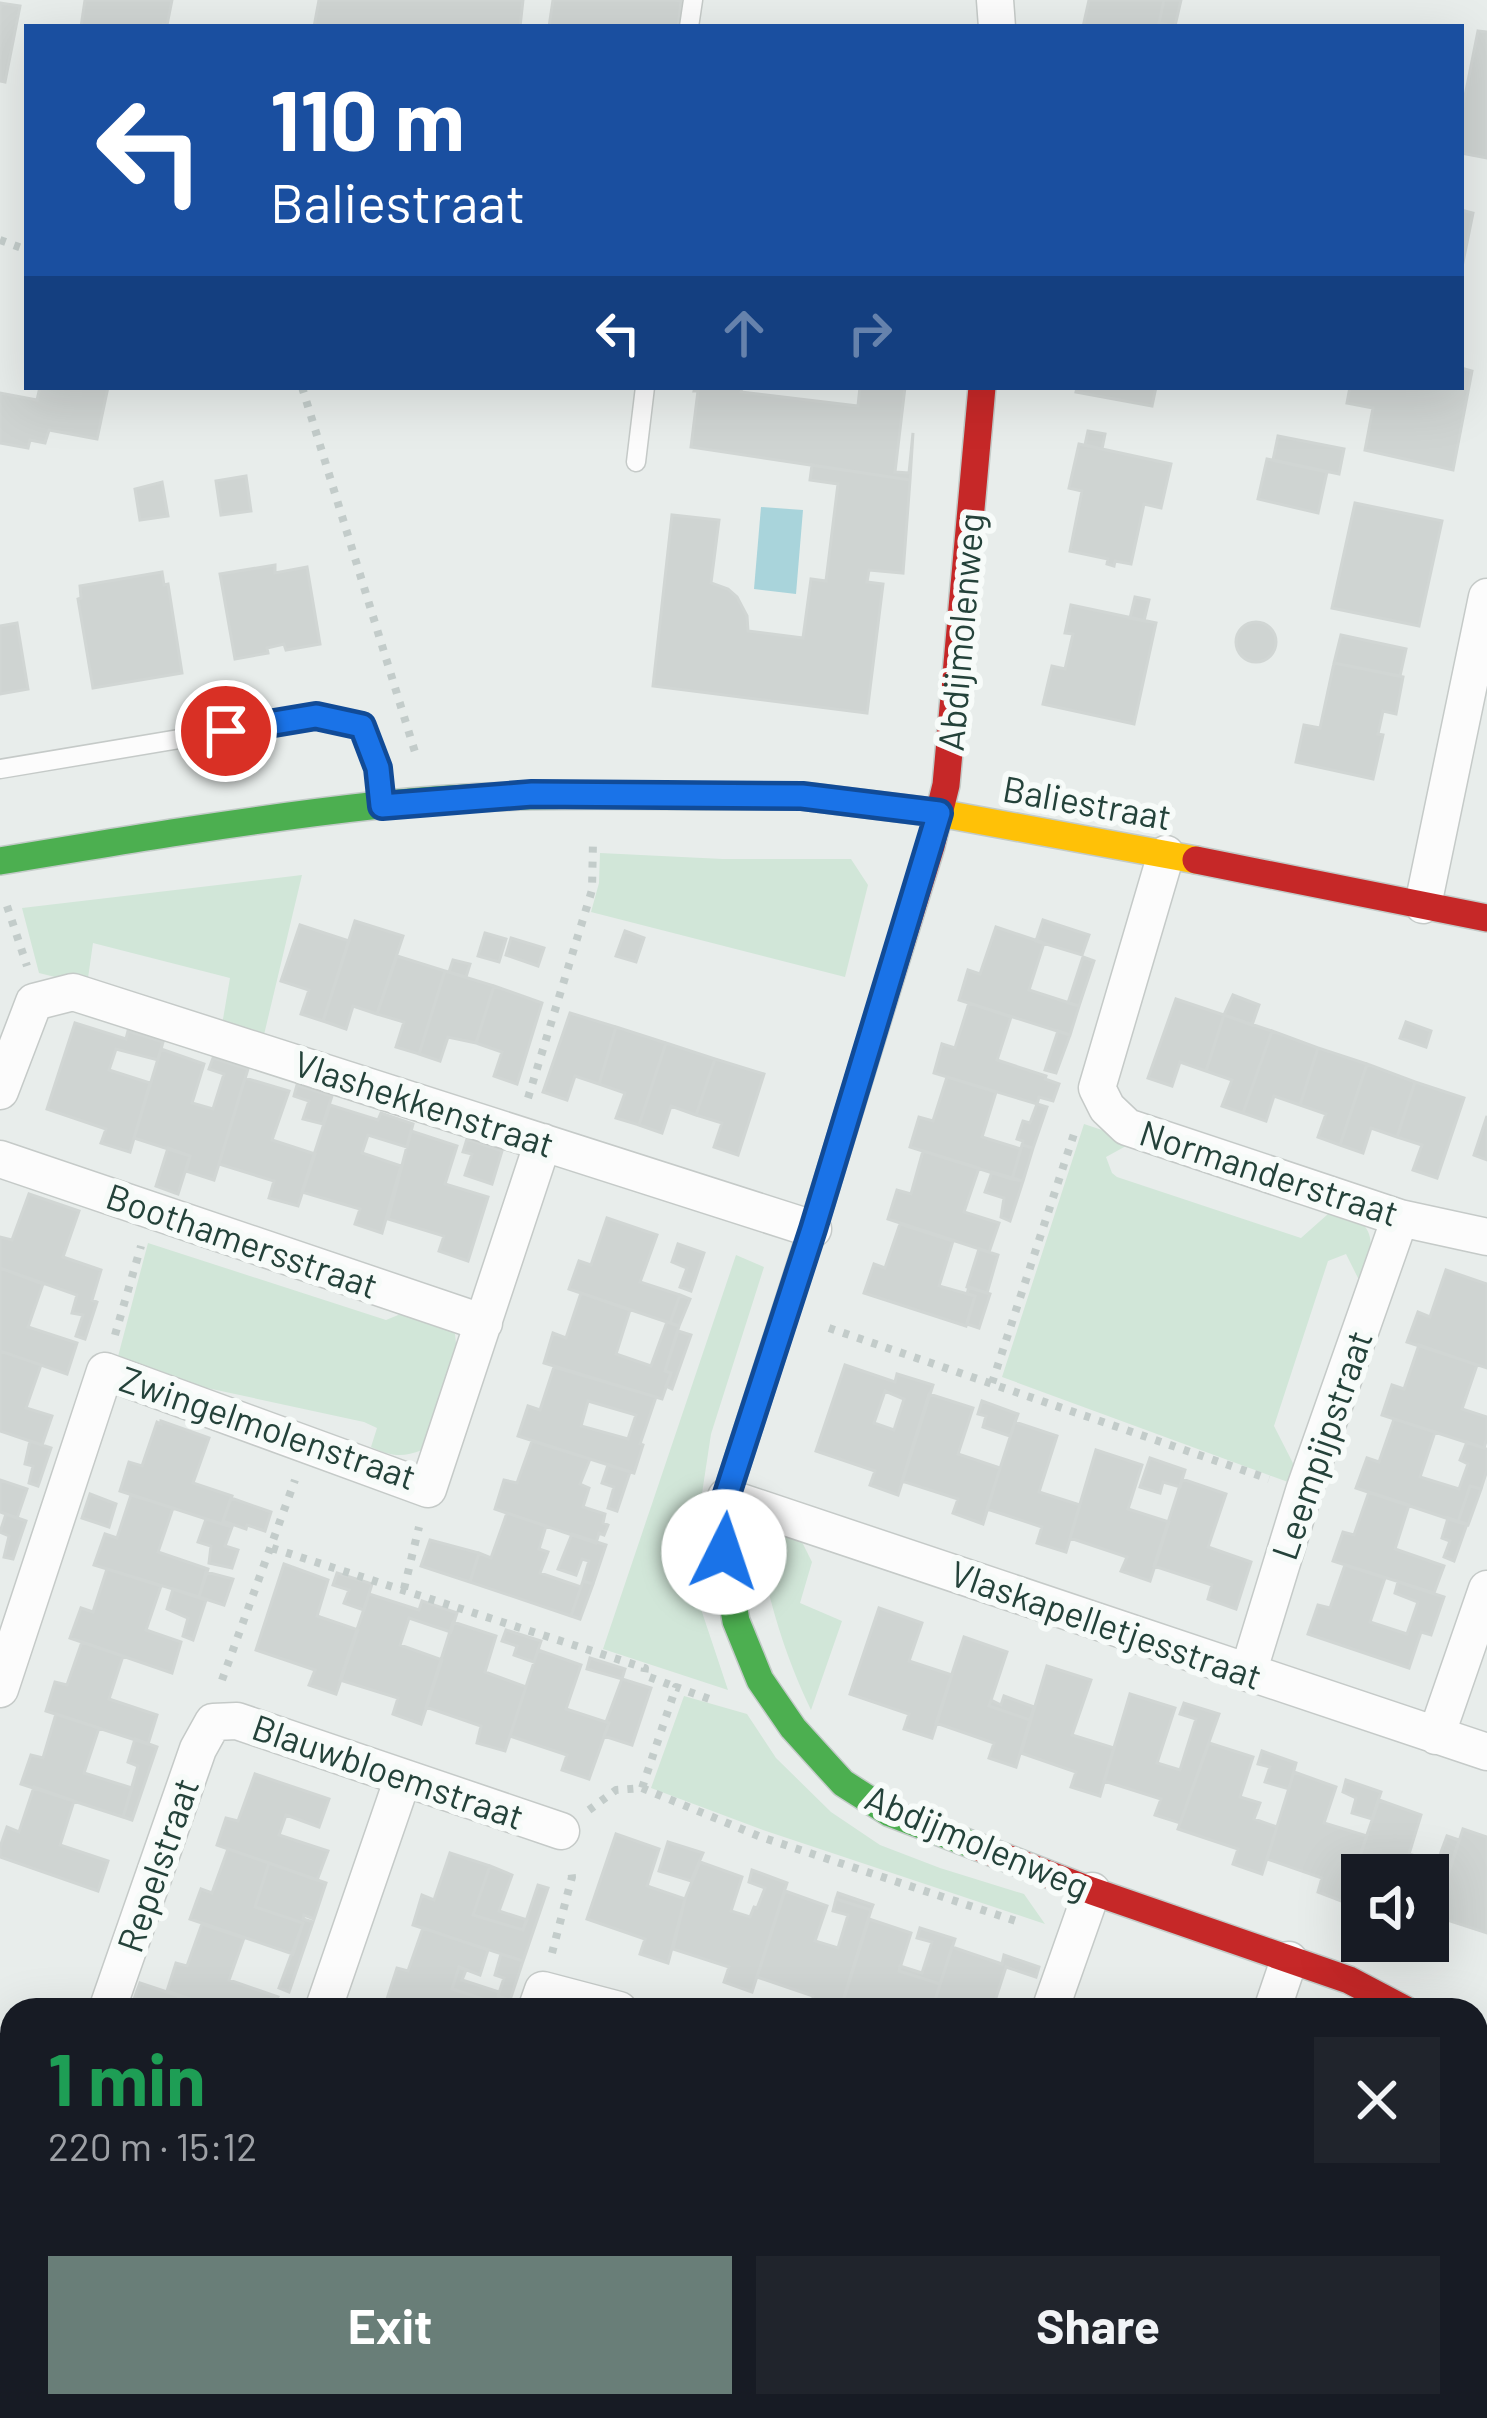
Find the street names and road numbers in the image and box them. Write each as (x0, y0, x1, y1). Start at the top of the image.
street label: Abdijmolenweg (928, 511, 991, 752)
street label: Baliestraat (1000, 766, 1175, 837)
street label: Vlashekkenstraat (289, 1040, 560, 1165)
street label: Normanderstraat (1135, 1110, 1404, 1234)
street label: Boothamersstraat (101, 1173, 384, 1306)
street label: Leempijpstraat (1261, 1324, 1380, 1565)
street label: Zwingelmolenstraat (115, 1356, 422, 1497)
street label: Vlaskapelletjesstraat (945, 1550, 1268, 1697)
street label: Blauwbloemstraat (247, 1704, 530, 1837)
street label: Repelstraat (107, 1772, 206, 1957)
street label: Abdijmolenweg (859, 1774, 1096, 1907)

